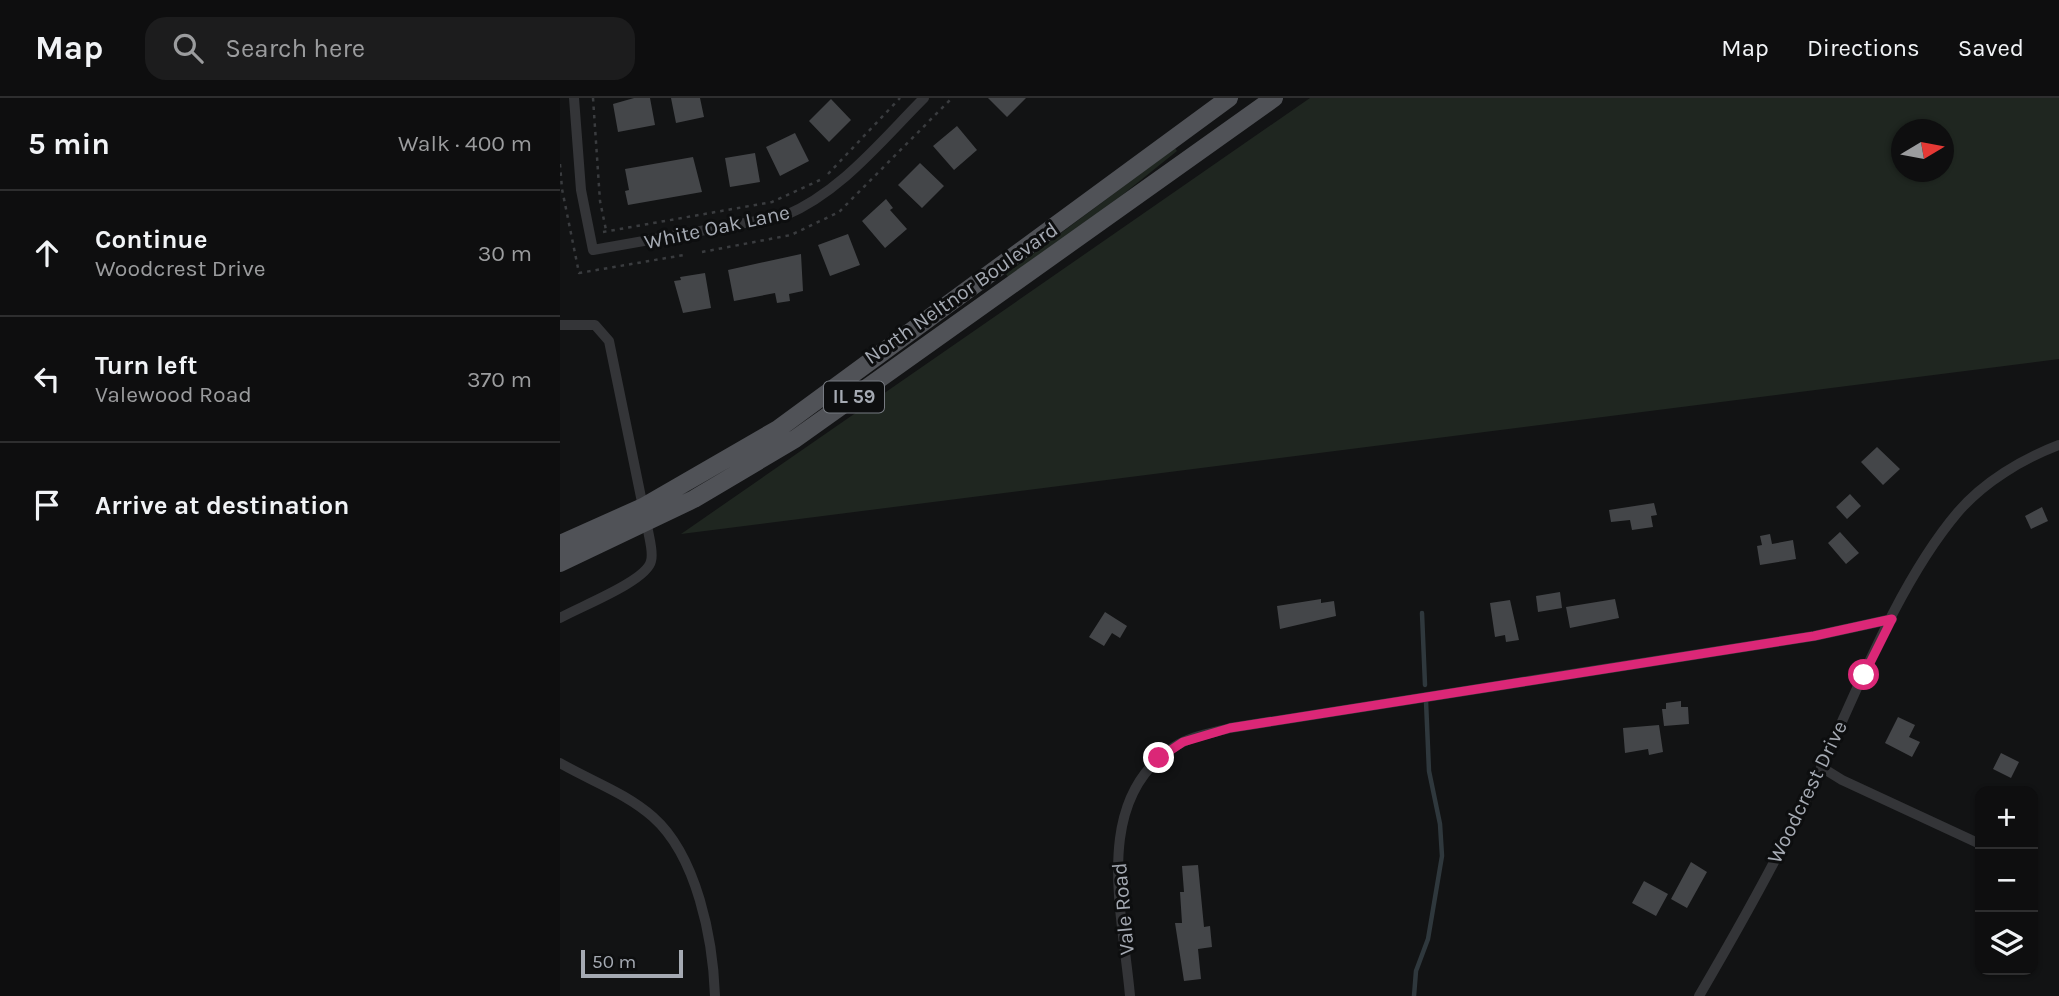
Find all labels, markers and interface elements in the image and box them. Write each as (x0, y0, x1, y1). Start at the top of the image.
search box (145, 17, 635, 80)
text: Map (35, 29, 103, 67)
icon: search (169, 29, 207, 67)
text: Search here (225, 33, 365, 64)
text: Map (1721, 34, 1769, 62)
text: Directions (1807, 34, 1920, 62)
text: Saved (1958, 34, 2024, 62)
north arrow (1891, 119, 1954, 182)
text: 5 min (28, 126, 110, 162)
text: Walk · 400 m (398, 130, 532, 157)
street label: White Oak Lane (642, 200, 792, 254)
street label: North Neltnor Boulevard (860, 217, 1062, 369)
text: Continue (95, 224, 207, 255)
icon: ahead (28, 234, 66, 272)
text: 30 m (478, 240, 532, 267)
text: Woodcrest Drive (95, 255, 266, 282)
text: Turn left (95, 350, 197, 381)
icon: left (28, 360, 66, 398)
text: 370 m (467, 366, 532, 393)
text: Valewood Road (95, 381, 252, 408)
road number: IL 59 (824, 382, 884, 412)
icon: arrive (28, 486, 66, 524)
text: Arrive at destination (95, 490, 349, 521)
route start (1848, 659, 1879, 690)
street label: Woodcrest Drive (1762, 717, 1852, 867)
route end (1143, 742, 1174, 773)
map controls (1975, 786, 2038, 975)
button: + (1975, 786, 2038, 849)
button: − (1975, 849, 2038, 912)
street label: Vale Road (1107, 862, 1139, 956)
button: layers (1975, 912, 2038, 975)
scale bar (581, 947, 682, 979)
text: 50 m (592, 951, 636, 973)

